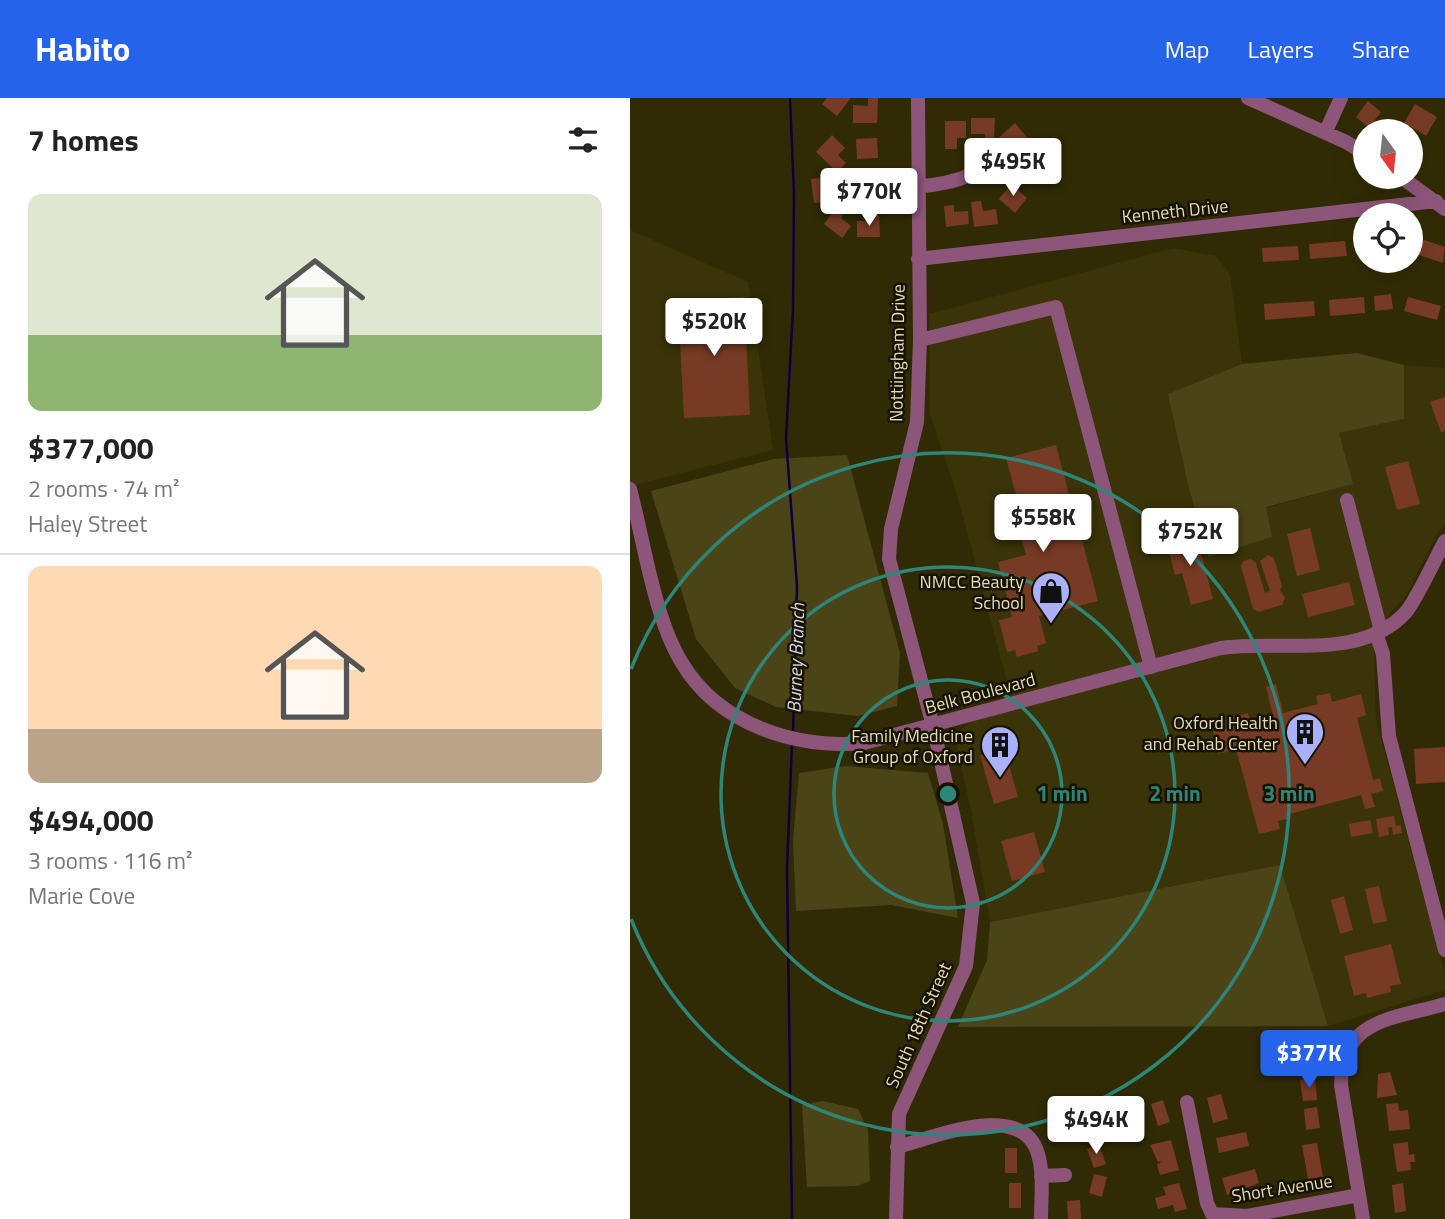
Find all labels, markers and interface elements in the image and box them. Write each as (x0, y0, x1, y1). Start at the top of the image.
text: Habito (35, 24, 130, 74)
text: Map (1165, 31, 1210, 67)
text: Layers (1248, 31, 1314, 67)
text: Share (1352, 31, 1410, 67)
text: 7 homes (28, 117, 139, 163)
north arrow (1353, 119, 1423, 189)
map controls (1353, 119, 1423, 273)
icon: filters (564, 121, 602, 159)
pin: $495K (964, 139, 1062, 198)
text: $495K (980, 143, 1046, 178)
pin: $770K (820, 169, 918, 228)
text: $770K (836, 173, 902, 208)
street label: Kenneth Drive (1121, 192, 1229, 230)
button: locate (1353, 203, 1423, 273)
icon: home (252, 240, 378, 366)
street label: Nottiingham Drive (882, 284, 912, 422)
pin: $520K (665, 299, 763, 358)
text: $520K (681, 303, 747, 338)
text: $377,000 (28, 425, 154, 471)
text: 2 rooms · 74 m² (28, 471, 179, 506)
pin: $558K (994, 494, 1092, 554)
text: $558K (1010, 499, 1076, 534)
text: Haley Street (28, 506, 147, 541)
pin: $752K (1141, 508, 1239, 568)
text: $752K (1157, 513, 1223, 548)
place label: NMCC Beauty School (920, 568, 1024, 616)
shop icon: NMCC Beauty School (1030, 570, 1072, 625)
water label: Burney Branch (779, 602, 811, 714)
icon: home (252, 612, 378, 738)
street label: Belk Boulevard (922, 665, 1038, 721)
place label: Oxford Health and Rehab Center (1144, 709, 1278, 757)
building icon: Oxford Health and Rehab Center (1284, 711, 1326, 766)
place label: Family Medicine Group of Oxford (851, 722, 973, 770)
building icon: Family Medicine Group of Oxford (979, 724, 1021, 779)
text: 1 min (1036, 777, 1088, 809)
text: 2 min (1149, 777, 1201, 809)
text: 3 min (1263, 777, 1315, 809)
centre of rings (936, 782, 960, 806)
text: $494,000 (28, 797, 154, 843)
text: 3 rooms · 116 m² (28, 843, 192, 878)
text: Marie Cove (28, 878, 135, 913)
street label: South 18th Street (878, 957, 958, 1092)
pin: $377K (1260, 1030, 1358, 1090)
text: $377K (1276, 1035, 1342, 1070)
pin: $494K (1047, 1096, 1145, 1156)
text: $494K (1063, 1101, 1129, 1136)
street label: Short Avenue (1230, 1167, 1334, 1209)

